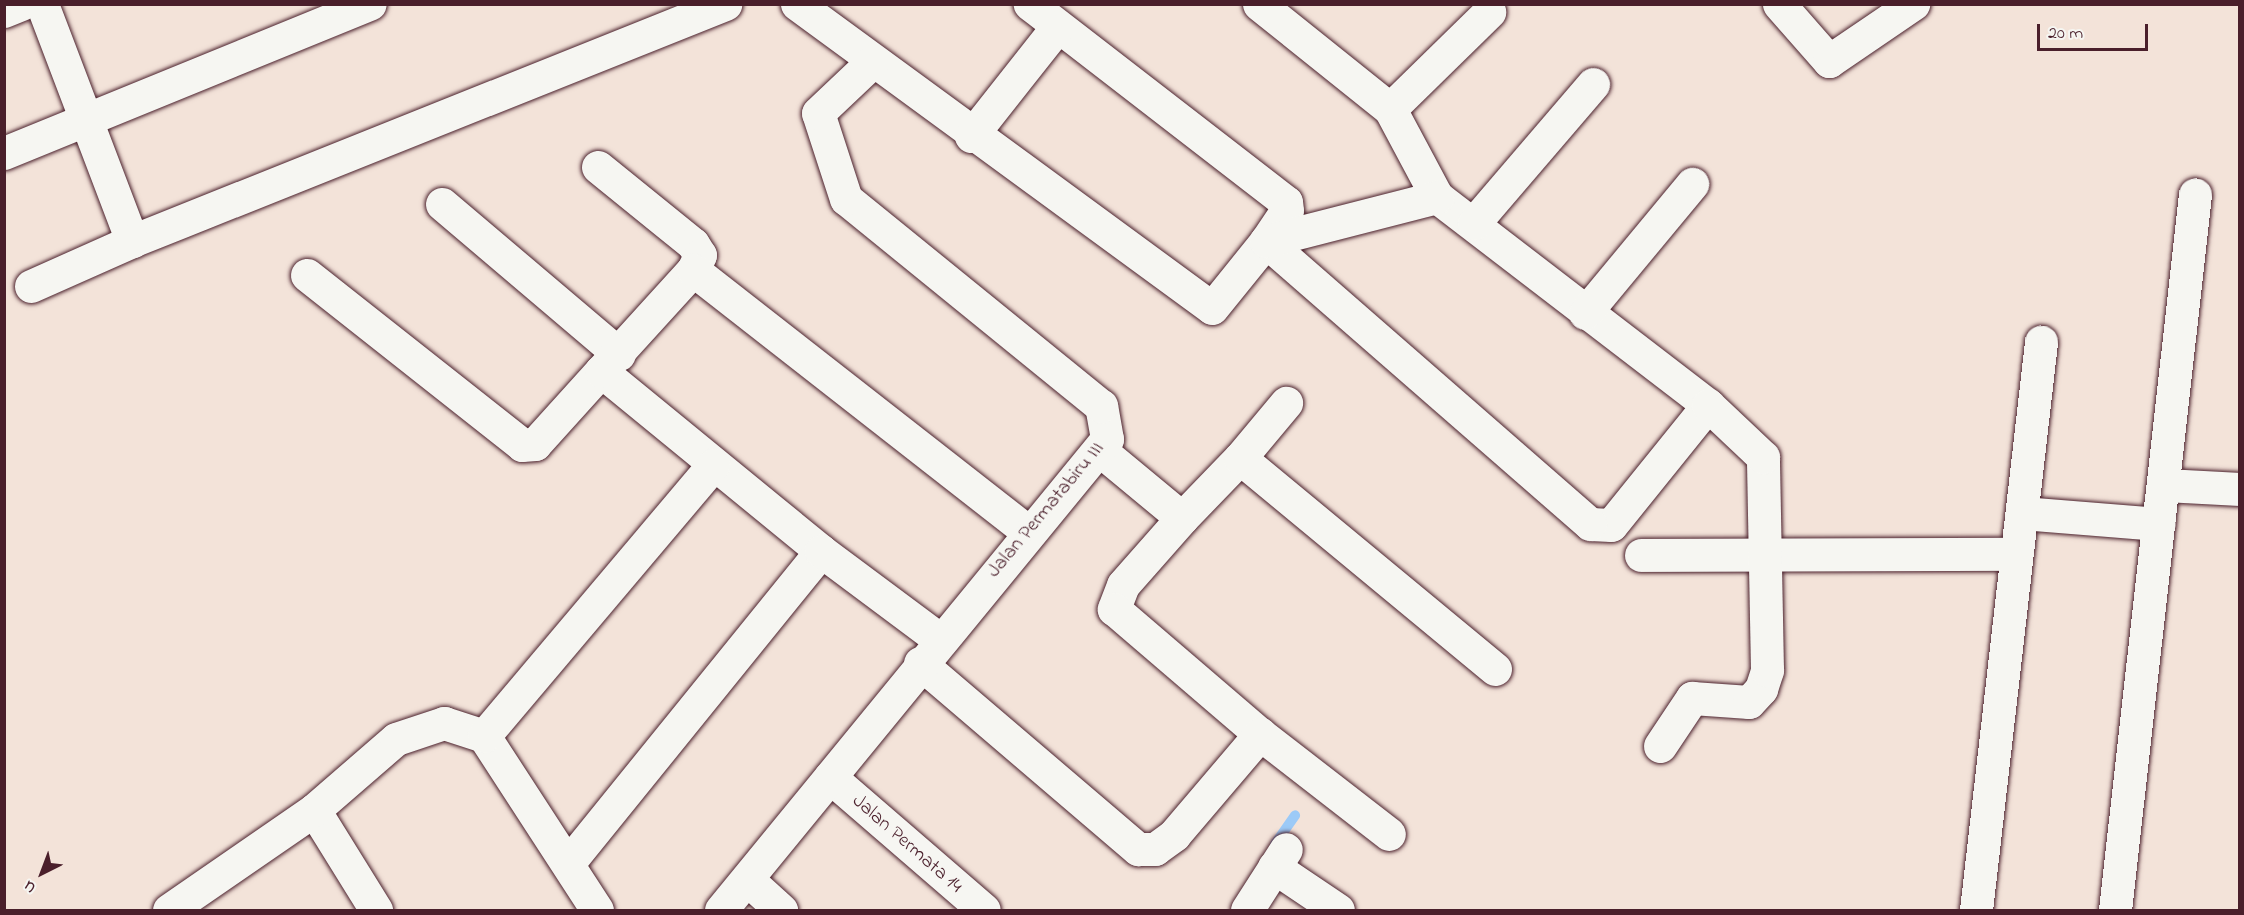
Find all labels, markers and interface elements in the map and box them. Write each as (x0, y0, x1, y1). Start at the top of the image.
scale bar (2040, 12, 2151, 50)
text: 20 m (2048, 21, 2083, 47)
street label: Jalan Permatabiru III (982, 437, 1110, 583)
street label: Jalan Permata 14 (847, 789, 967, 899)
north arrow (12, 843, 72, 903)
text: U (18, 874, 42, 899)

